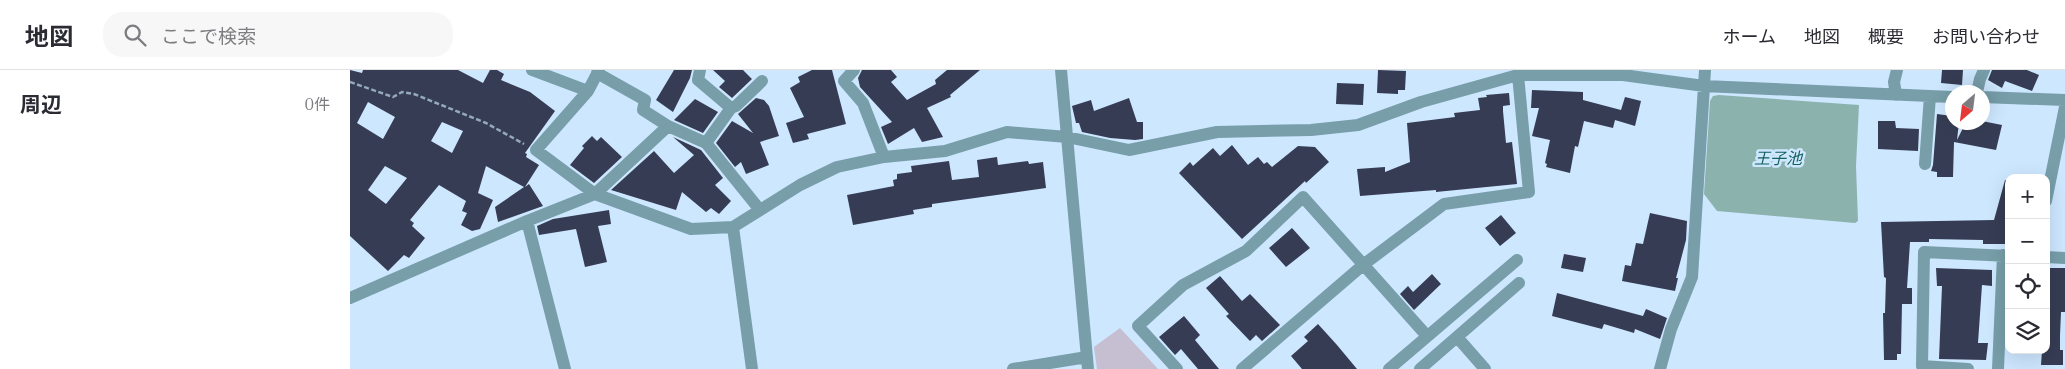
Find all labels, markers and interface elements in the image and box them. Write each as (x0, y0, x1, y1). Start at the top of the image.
search box (103, 12, 453, 57)
text: 地図 (25, 20, 73, 52)
icon: search (121, 21, 149, 49)
text: ここで検索 (161, 24, 256, 48)
text: ホーム (1723, 25, 1776, 48)
text: 地図 (1804, 25, 1840, 48)
text: 概要 (1868, 25, 1904, 48)
text: お問い合わせ (1932, 25, 2040, 48)
north arrow (1945, 85, 1990, 130)
text: 周辺 (20, 90, 62, 118)
text: 0件 (304, 94, 330, 114)
water label: 王子池 (1754, 148, 1804, 168)
map controls (2005, 174, 2050, 354)
button: + (2005, 174, 2050, 219)
button: − (2005, 219, 2050, 264)
button: locate (2005, 264, 2050, 309)
button: layers (2005, 309, 2050, 354)

